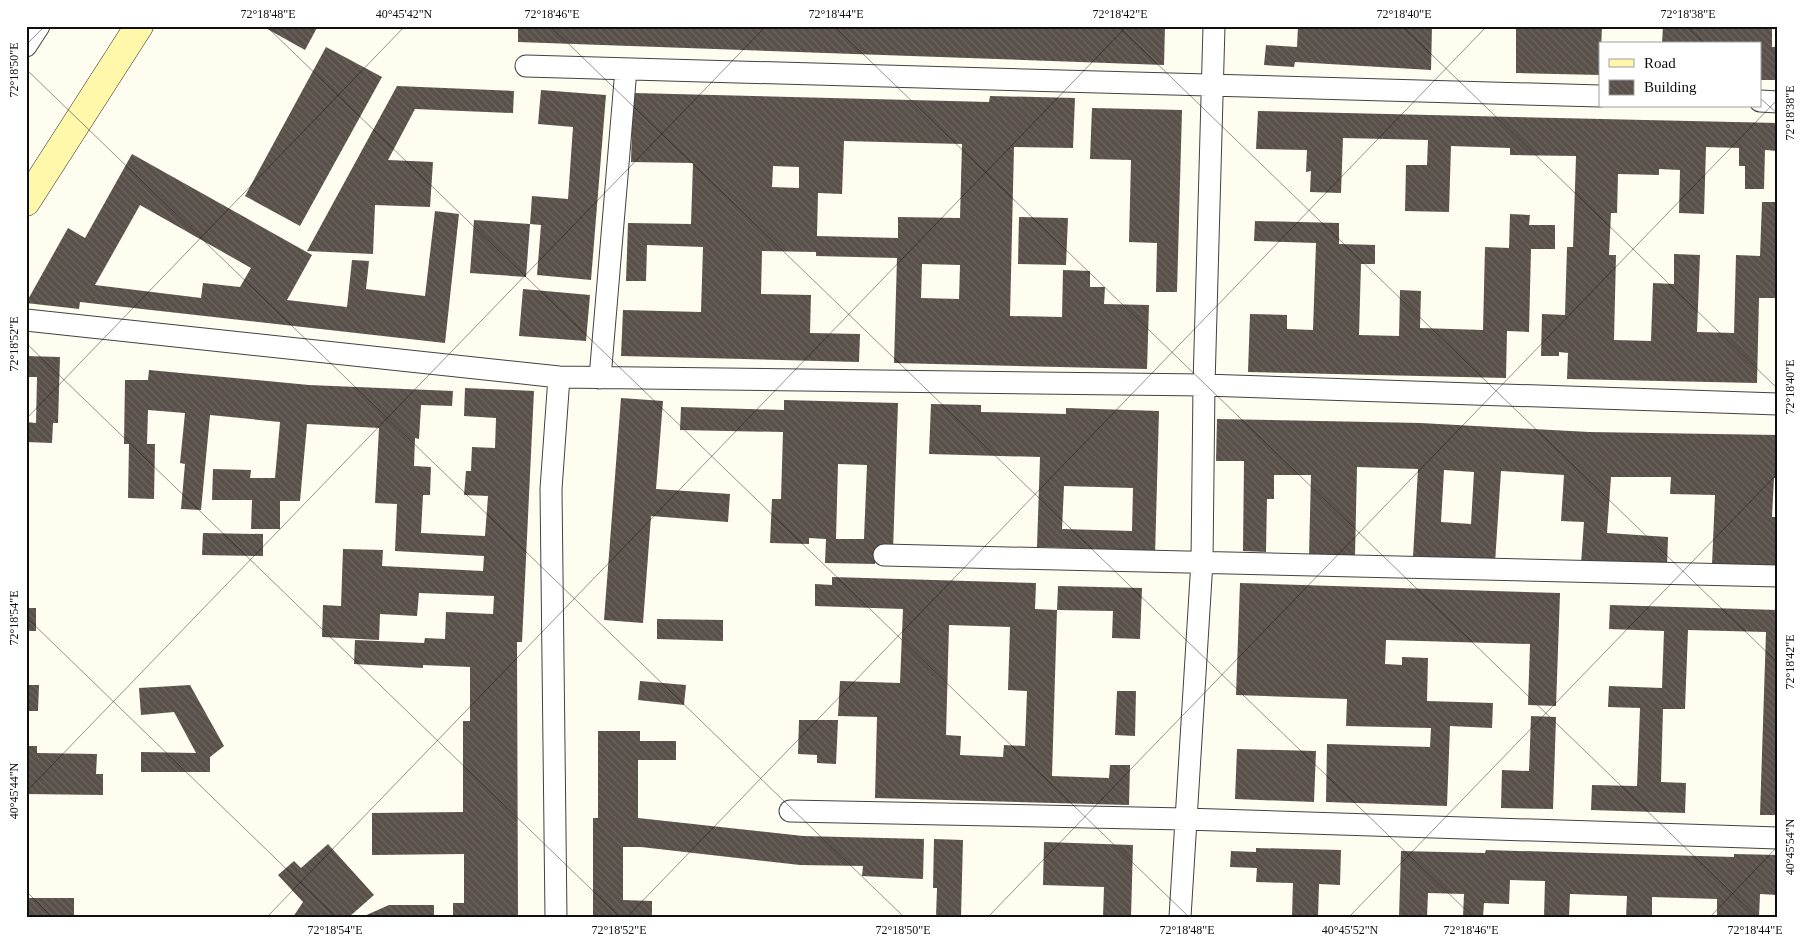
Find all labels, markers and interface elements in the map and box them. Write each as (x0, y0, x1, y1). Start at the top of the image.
text: 72°18'48"E (240, 7, 296, 21)
text: 40°45'42"N (376, 7, 433, 21)
text: 72°18'46"E (524, 7, 580, 21)
text: 72°18'44"E (808, 7, 864, 21)
text: 72°18'42"E (1092, 7, 1148, 21)
text: 72°18'40"E (1376, 7, 1432, 21)
text: 72°18'38"E (1660, 7, 1716, 21)
text: 72°18'50"E (7, 42, 21, 98)
legend (1599, 42, 1762, 108)
text: Road (1644, 55, 1676, 71)
text: Building (1644, 79, 1697, 95)
text: 72°18'38"E (1783, 85, 1797, 141)
text: 72°18'52"E (7, 316, 21, 372)
text: 72°18'40"E (1783, 359, 1797, 415)
text: 72°18'54"E (7, 590, 21, 646)
text: 72°18'42"E (1783, 634, 1797, 690)
text: 40°45'44"N (7, 762, 21, 819)
text: 40°45'54"N (1783, 818, 1797, 875)
text: 72°18'54"E (307, 923, 363, 937)
text: 72°18'52"E (591, 923, 647, 937)
text: 72°18'50"E (875, 923, 931, 937)
text: 72°18'48"E (1159, 923, 1215, 937)
text: 40°45'52"N (1322, 923, 1379, 937)
text: 72°18'46"E (1443, 923, 1499, 937)
text: 72°18'44"E (1727, 923, 1783, 937)

